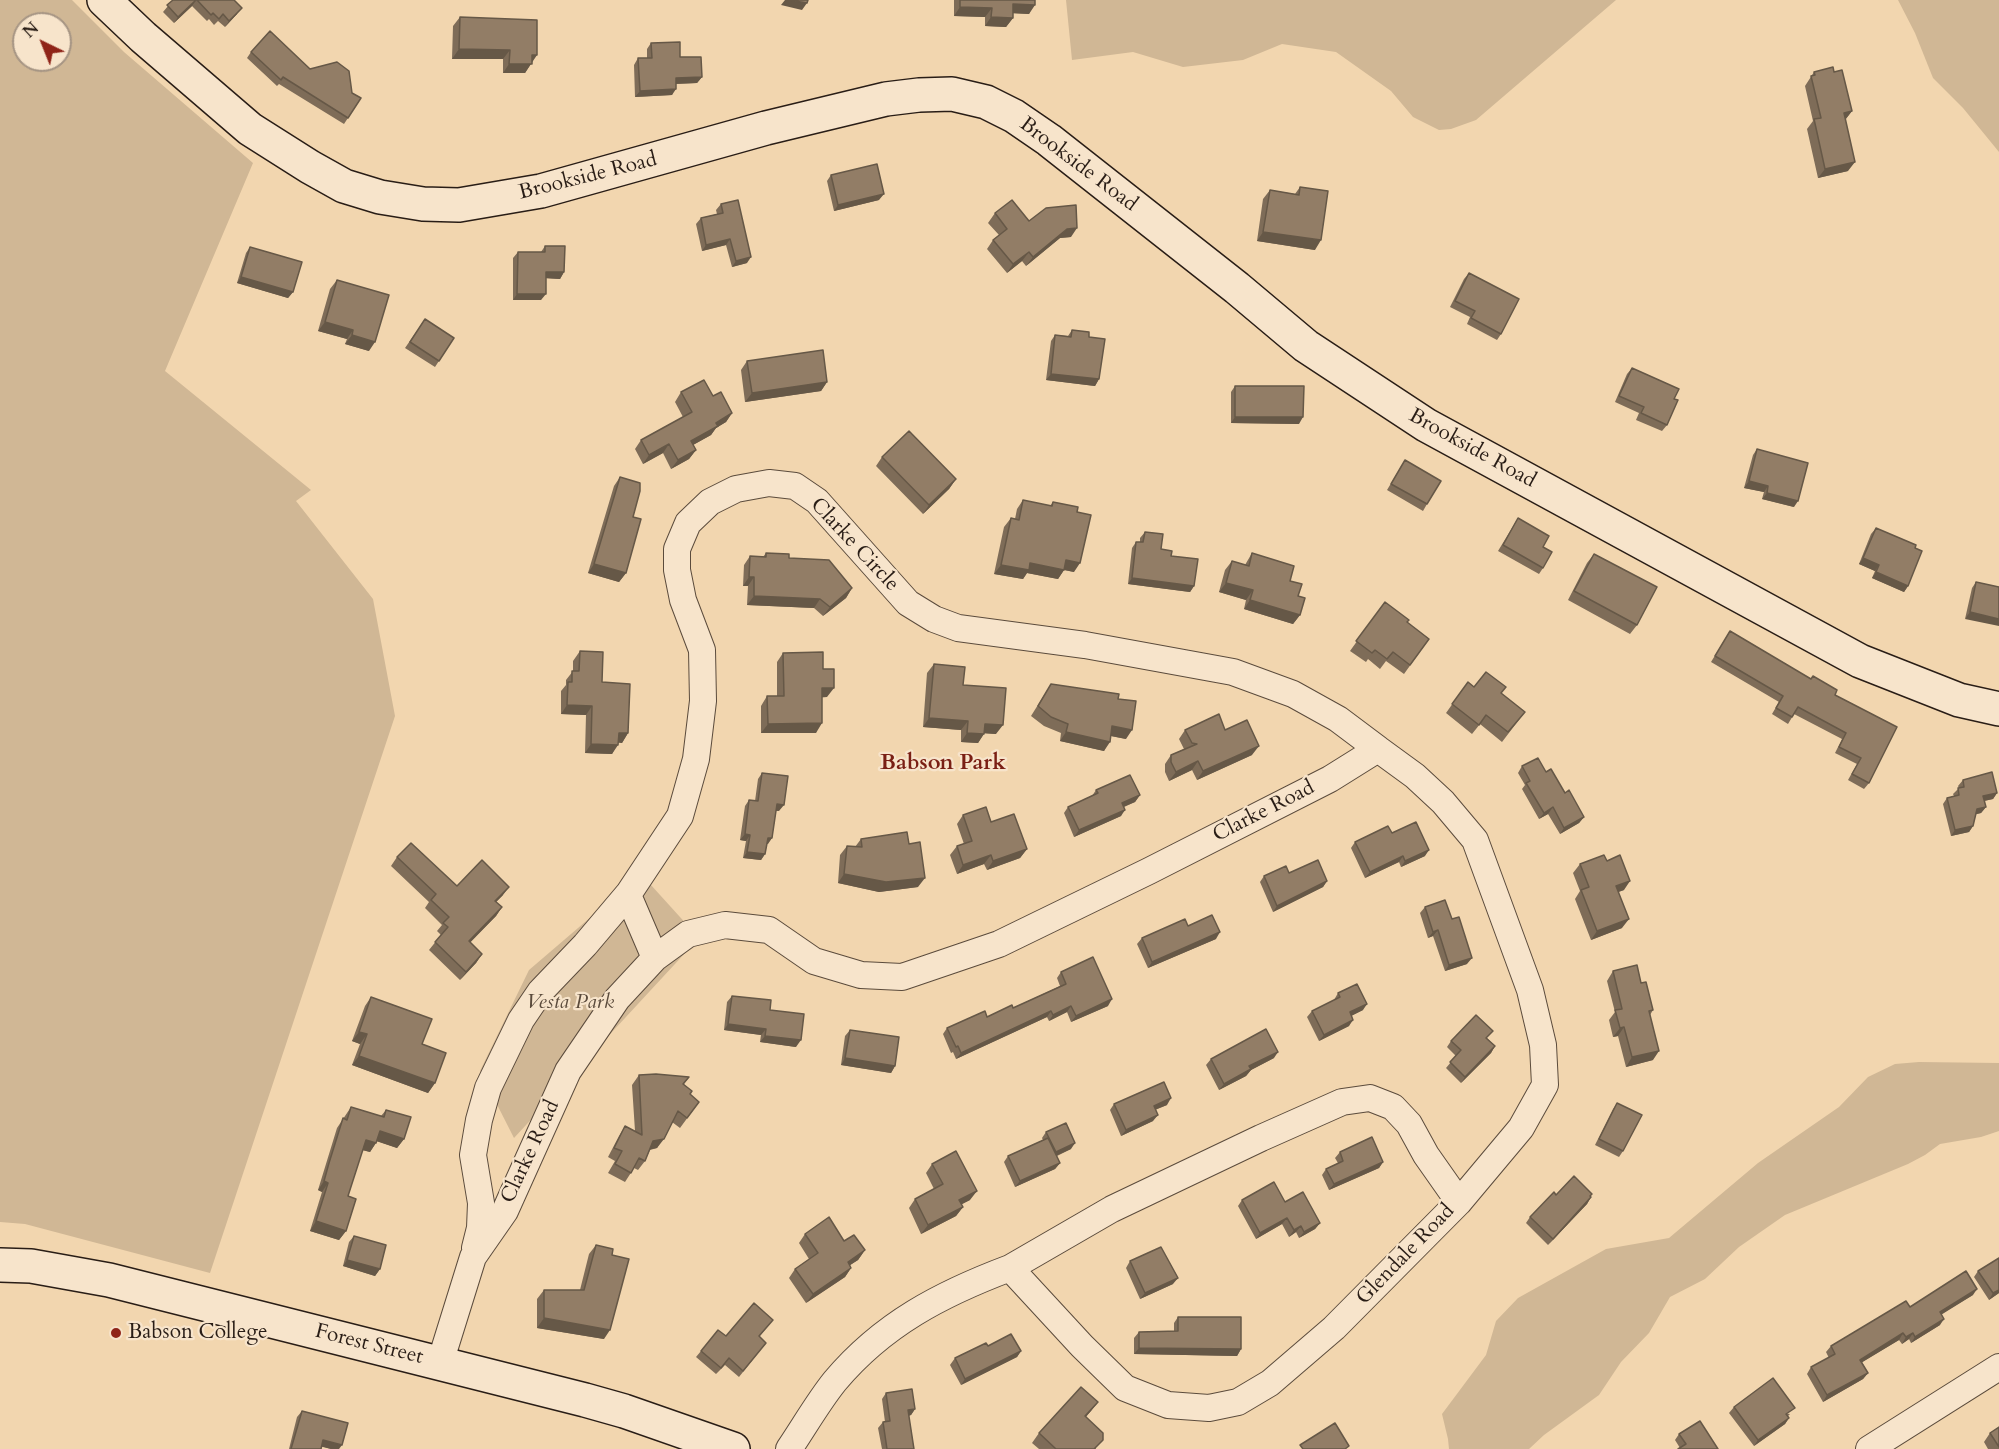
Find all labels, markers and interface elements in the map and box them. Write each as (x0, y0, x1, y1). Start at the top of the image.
north arrow (12, 12, 72, 72)
text: N (19, 18, 44, 43)
street label: Brookside Road (1014, 112, 1142, 218)
street label: Brookside Road (516, 148, 660, 206)
street label: Brookside Road (1404, 404, 1540, 494)
street label: Clarke Circle (804, 493, 904, 597)
district label: Babson Park (880, 751, 1006, 777)
street label: Clarke Road (1209, 776, 1319, 848)
park label: Vesta Park (526, 990, 614, 1016)
street label: Clarke Road (496, 1097, 566, 1207)
street label: Glendale Road (1352, 1199, 1460, 1311)
street label: Forest Street (312, 1319, 426, 1371)
place label: Babson College (128, 1320, 268, 1346)
marker: Babson College (109, 1326, 123, 1340)

